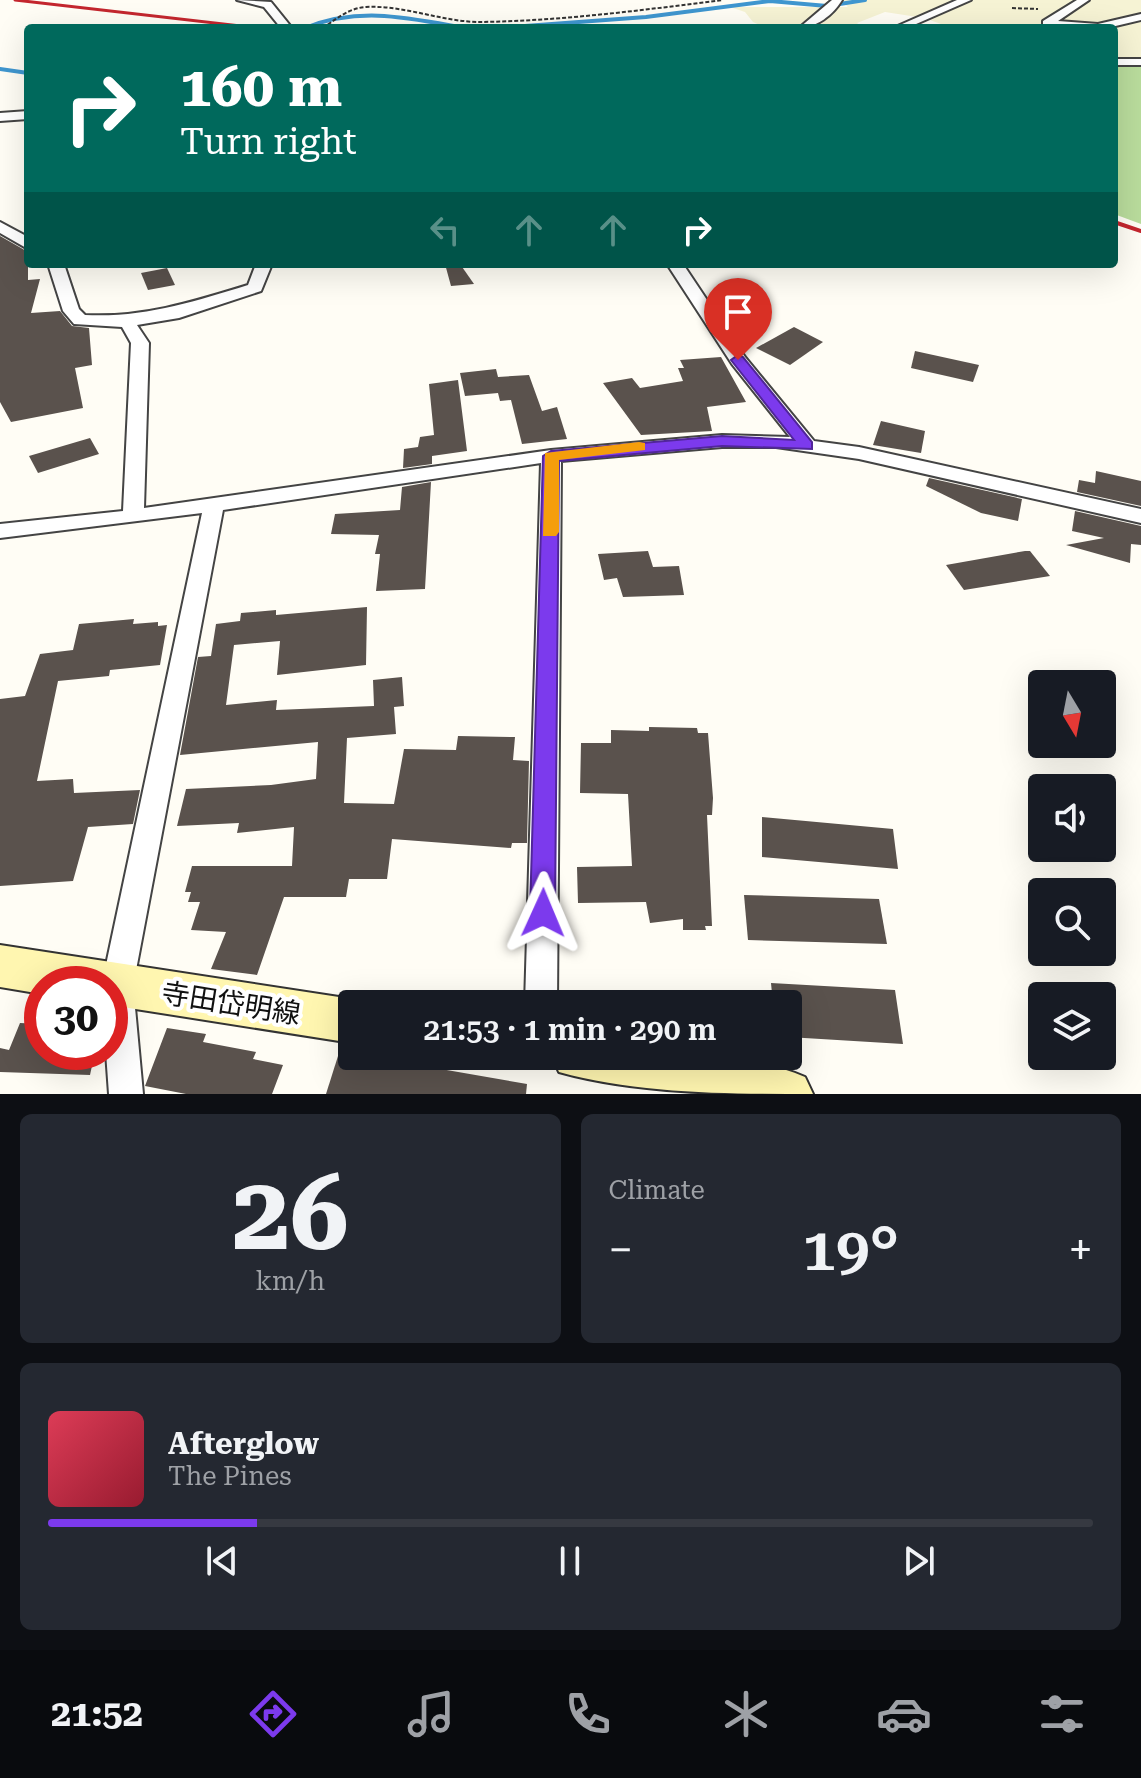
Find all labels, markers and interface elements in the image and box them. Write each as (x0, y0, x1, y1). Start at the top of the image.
text: 160 m (180, 54, 342, 120)
icon: right (48, 56, 152, 160)
text: Turn right (180, 121, 357, 163)
icon: left (423, 208, 467, 252)
icon: ahead (507, 208, 551, 252)
icon: ahead (591, 208, 635, 252)
icon: right (675, 208, 719, 252)
pin (704, 278, 772, 360)
icon: arrive (716, 290, 760, 334)
north arrow (1028, 670, 1116, 758)
map controls (1028, 670, 1116, 1070)
button: sound (1028, 774, 1116, 862)
position arrow (501, 871, 585, 955)
button: search (1028, 878, 1116, 966)
speed limit sign: 30 (24, 966, 128, 1070)
street label: 寺田岱明線 (159, 976, 303, 1031)
button: layers (1028, 982, 1116, 1070)
text: 21:53 · 1 min · 290 m (424, 1012, 716, 1047)
text: 26 (232, 1153, 348, 1274)
text: Climate (609, 1175, 705, 1205)
text: 19° (802, 1214, 899, 1285)
text: − (609, 1224, 633, 1276)
text: + (1068, 1224, 1093, 1276)
text: km/h (255, 1266, 325, 1296)
text: Afterglow (168, 1426, 319, 1461)
text: The Pines (168, 1461, 292, 1491)
icon: previous (200, 1539, 244, 1583)
icon: pause (548, 1539, 592, 1583)
icon: next (897, 1539, 941, 1583)
icon: directions (245, 1686, 301, 1742)
icon: music (403, 1686, 459, 1742)
icon: phone (560, 1686, 616, 1742)
icon: climate (718, 1686, 774, 1742)
icon: car (876, 1686, 932, 1742)
icon: filters (1034, 1686, 1090, 1742)
text: 21:52 (51, 1693, 143, 1735)

